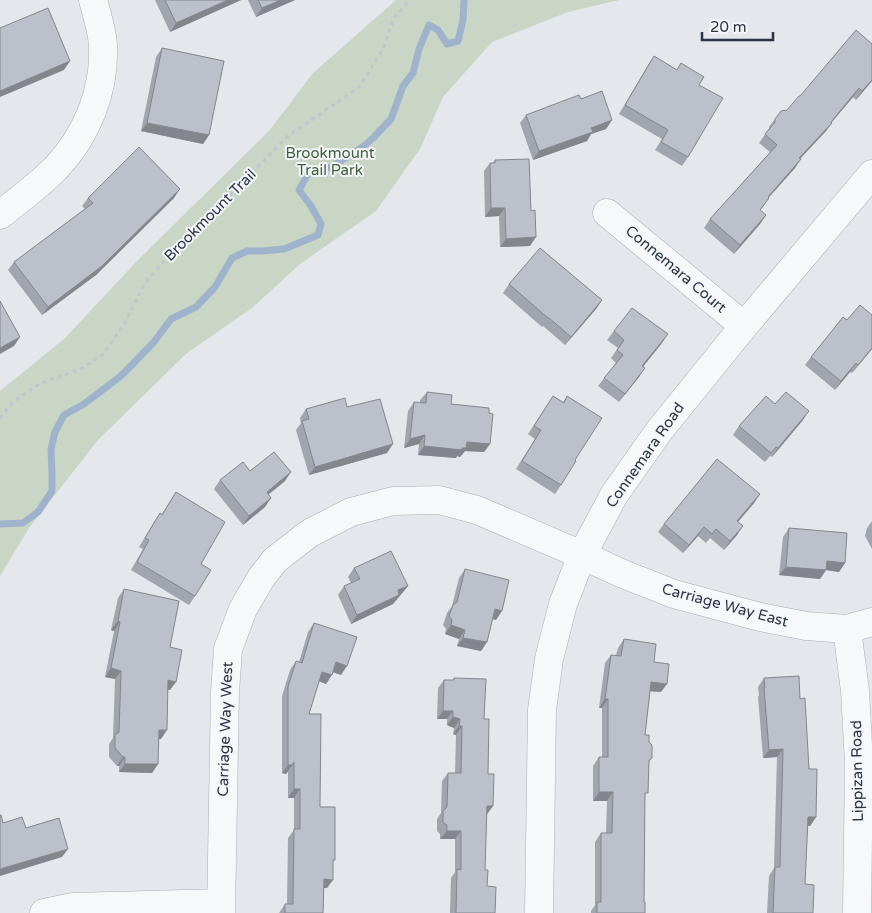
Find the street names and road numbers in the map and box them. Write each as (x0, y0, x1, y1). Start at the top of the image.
street label: Brookmount Trail (160, 165, 260, 265)
street label: Connemara Court (622, 222, 730, 317)
street label: Connemara Road (602, 399, 688, 511)
street label: Carriage Way East (660, 579, 790, 631)
street label: Carriage Way West (214, 661, 236, 797)
street label: Lippizan Road (847, 720, 867, 822)

